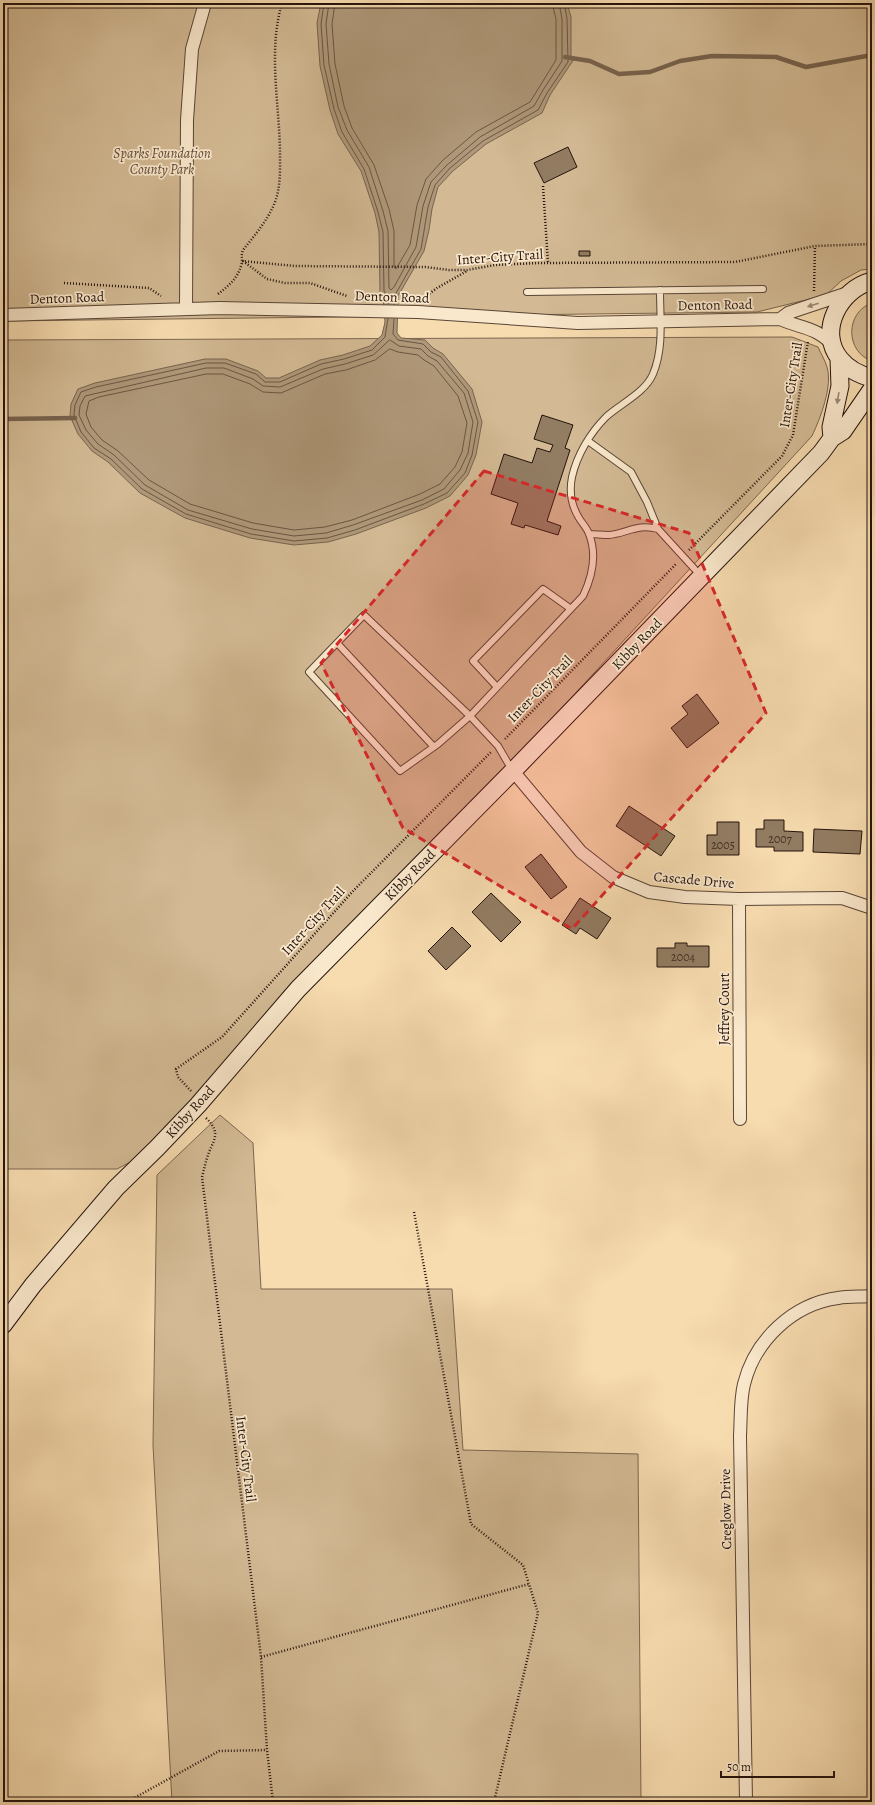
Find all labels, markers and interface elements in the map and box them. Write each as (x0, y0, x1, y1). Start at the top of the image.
park label: Sparks Foundation County Park (113, 144, 211, 179)
street label: Inter-City Trail (456, 244, 544, 269)
street label: Denton Road (354, 286, 430, 308)
street label: Denton Road (29, 287, 105, 309)
street label: Denton Road (677, 295, 753, 315)
one-way arrow (807, 302, 819, 308)
street label: Inter-City Trail (775, 340, 807, 429)
one-way arrow (835, 391, 841, 404)
street label: Kibby Road (608, 614, 667, 674)
street label: Inter-City Trail (503, 651, 577, 727)
house number: 2007 (768, 831, 793, 847)
house number: 2005 (711, 837, 735, 853)
street label: Kibby Road (380, 845, 440, 905)
street label: Cascade Drive (653, 867, 735, 893)
street label: Inter-City Trail (277, 882, 349, 959)
house number: 2004 (671, 949, 696, 965)
street label: Jeffrey Court (715, 972, 734, 1045)
street label: Kibby Road (161, 1081, 219, 1142)
street label: Inter-City Trail (231, 1415, 261, 1504)
street label: Creglow Drive (716, 1468, 736, 1550)
scale bar (721, 1753, 834, 1779)
text: 50 m (727, 1759, 751, 1775)

